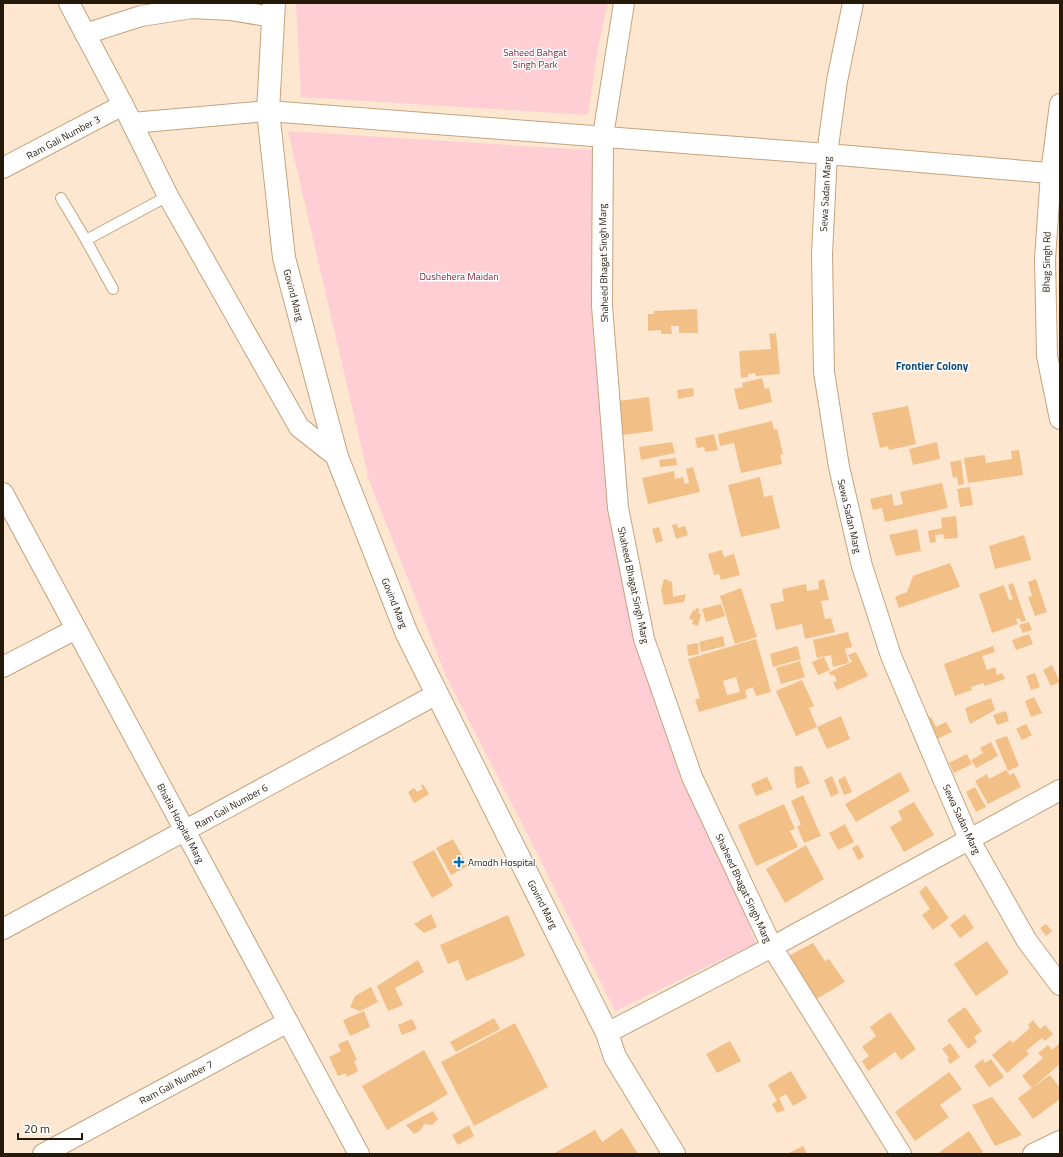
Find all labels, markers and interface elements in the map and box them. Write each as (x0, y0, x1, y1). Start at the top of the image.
park label: Saheed Bahgat Singh Park (503, 45, 567, 72)
street label: Ram Gali Number 3 (24, 112, 103, 163)
street label: Sewa Sadan Marg (816, 156, 835, 232)
street label: Shaheed Bhagat Singh Marg (595, 203, 612, 323)
street label: Bhag Singh Rd (1038, 231, 1055, 293)
street label: Govind Marg (279, 268, 308, 323)
park label: Dushehera Maidan (419, 269, 499, 284)
district label: Frontier Colony (896, 358, 969, 374)
street label: Sewa Sadan Marg (834, 478, 865, 555)
street label: Shaheed Bhagat Singh Marg (614, 525, 653, 645)
street label: Govind Marg (378, 576, 411, 631)
street label: Ram Gali Number 6 (192, 780, 271, 833)
street label: Bhatia Hospital Marg (153, 781, 208, 866)
street label: Sewa Sadan Marg (939, 782, 984, 857)
street label: Shaheed Bhagat Singh Marg (712, 831, 775, 945)
place label: Amodh Hospital (468, 855, 535, 870)
marker: Amodh Hospital (453, 856, 465, 868)
street label: Govind Marg (524, 877, 561, 931)
street label: Ram Gali Number 7 (137, 1057, 216, 1108)
scale bar (18, 1115, 82, 1141)
text: 20 m (24, 1119, 50, 1138)

